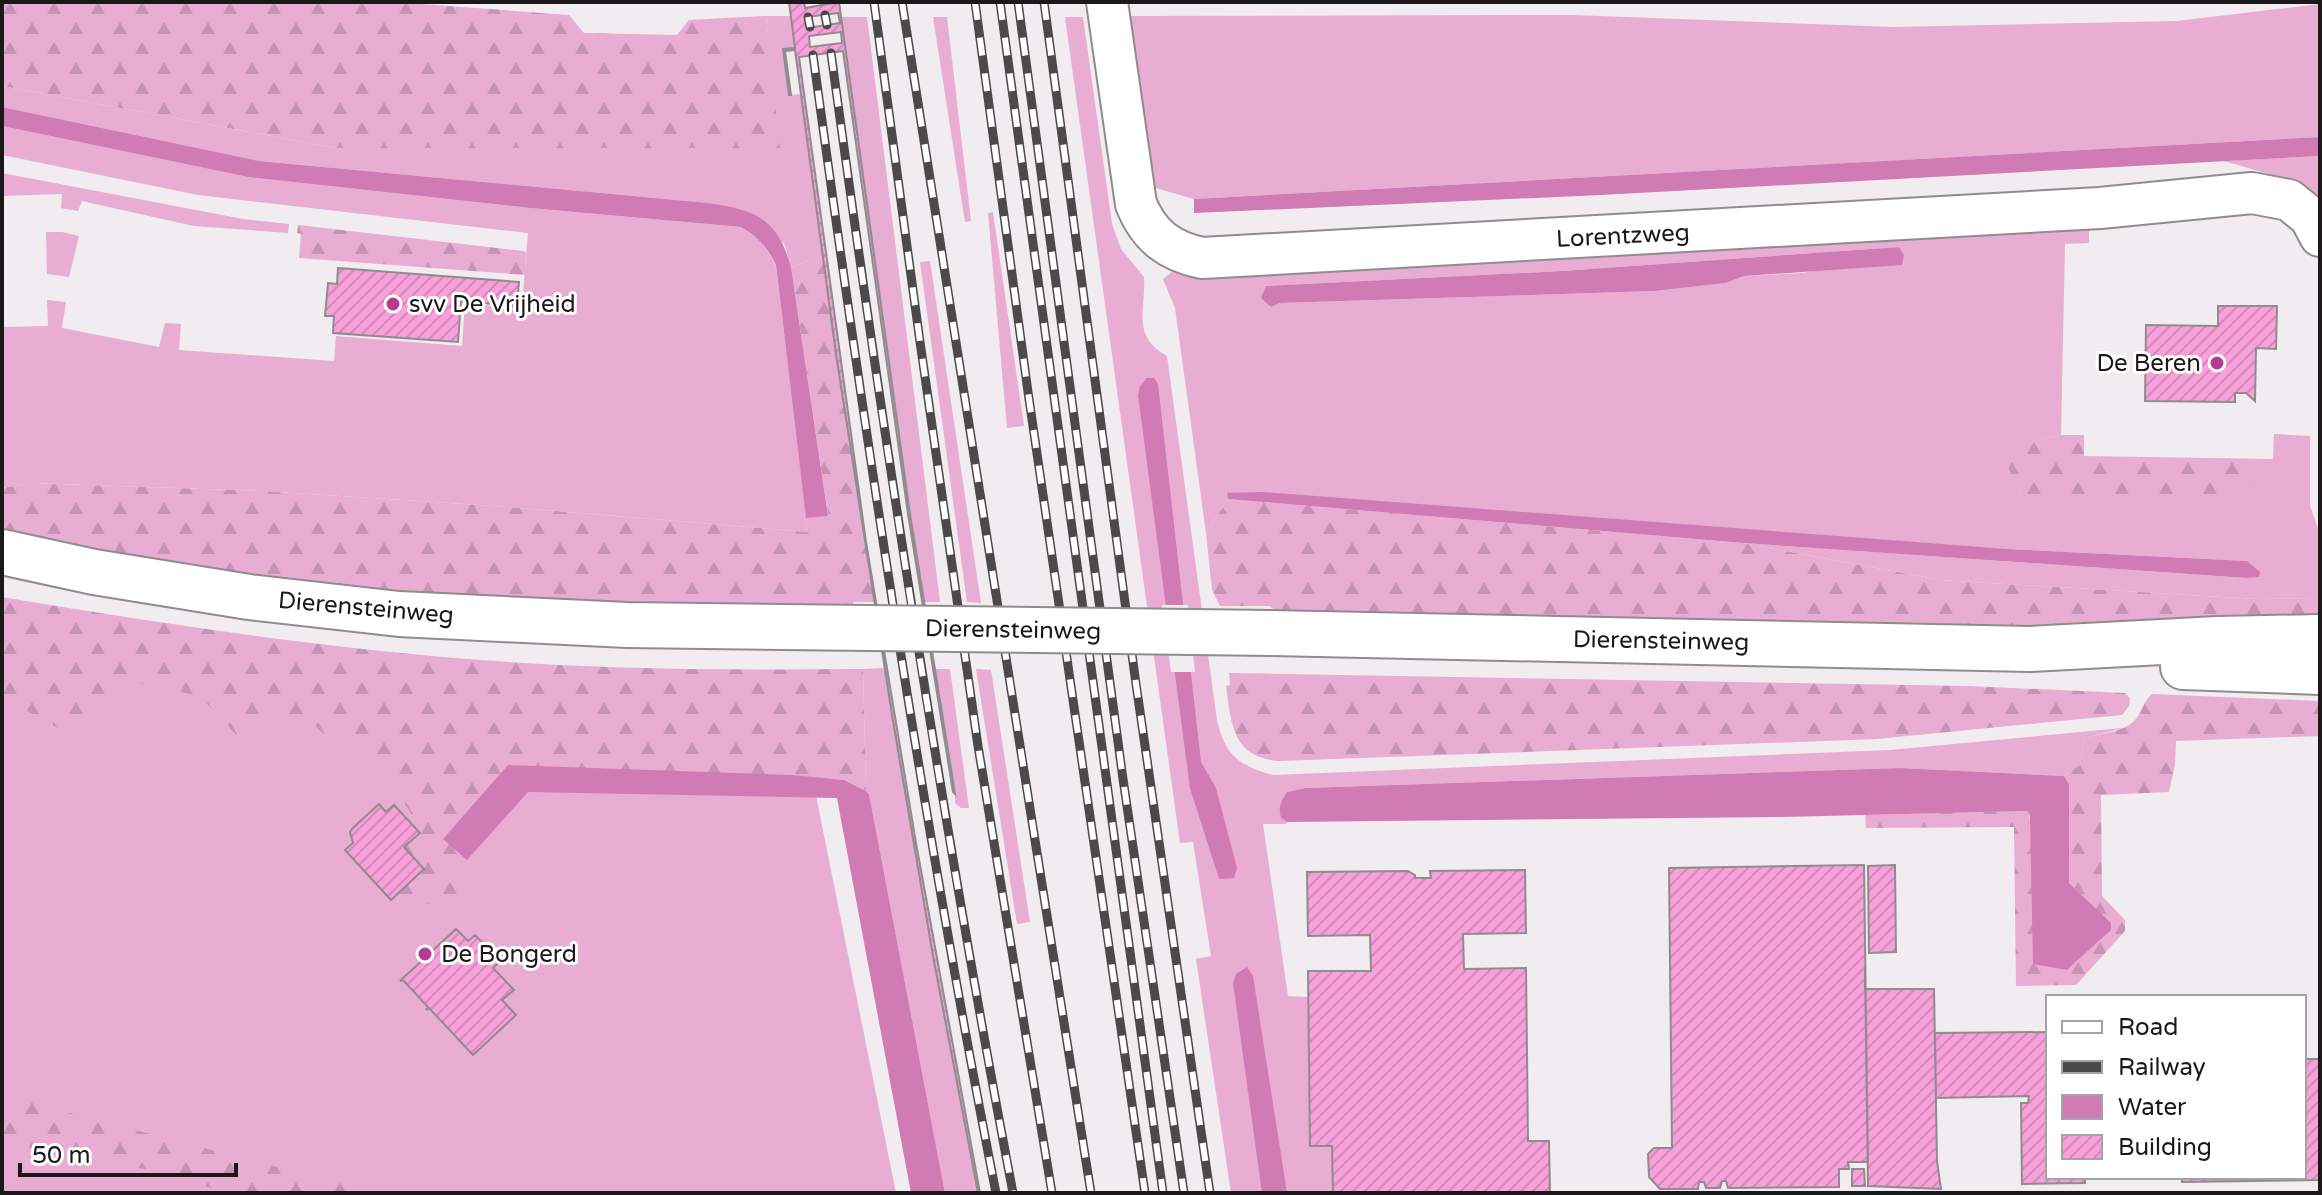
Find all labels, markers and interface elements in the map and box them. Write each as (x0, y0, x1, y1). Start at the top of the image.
street label: Lorentzweg (1555, 218, 1691, 254)
place label: svv De Vrijheid (409, 290, 576, 319)
marker: svv De Vrijheid (384, 295, 402, 313)
place label: De Beren (2096, 349, 2201, 378)
marker: De Beren (2208, 354, 2226, 372)
street label: Dierensteinweg (277, 586, 455, 630)
street label: Dierensteinweg (925, 614, 1101, 646)
street label: Dierensteinweg (1573, 625, 1749, 657)
place label: De Bongerd (441, 940, 577, 969)
marker: De Bongerd (416, 945, 434, 963)
legend (2046, 995, 2306, 1179)
text: Road (2118, 1013, 2178, 1042)
text: Railway (2118, 1053, 2206, 1082)
text: Water (2118, 1093, 2187, 1122)
scale bar (20, 1127, 236, 1177)
text: Building (2118, 1133, 2212, 1162)
text: 50 m (32, 1141, 90, 1170)

